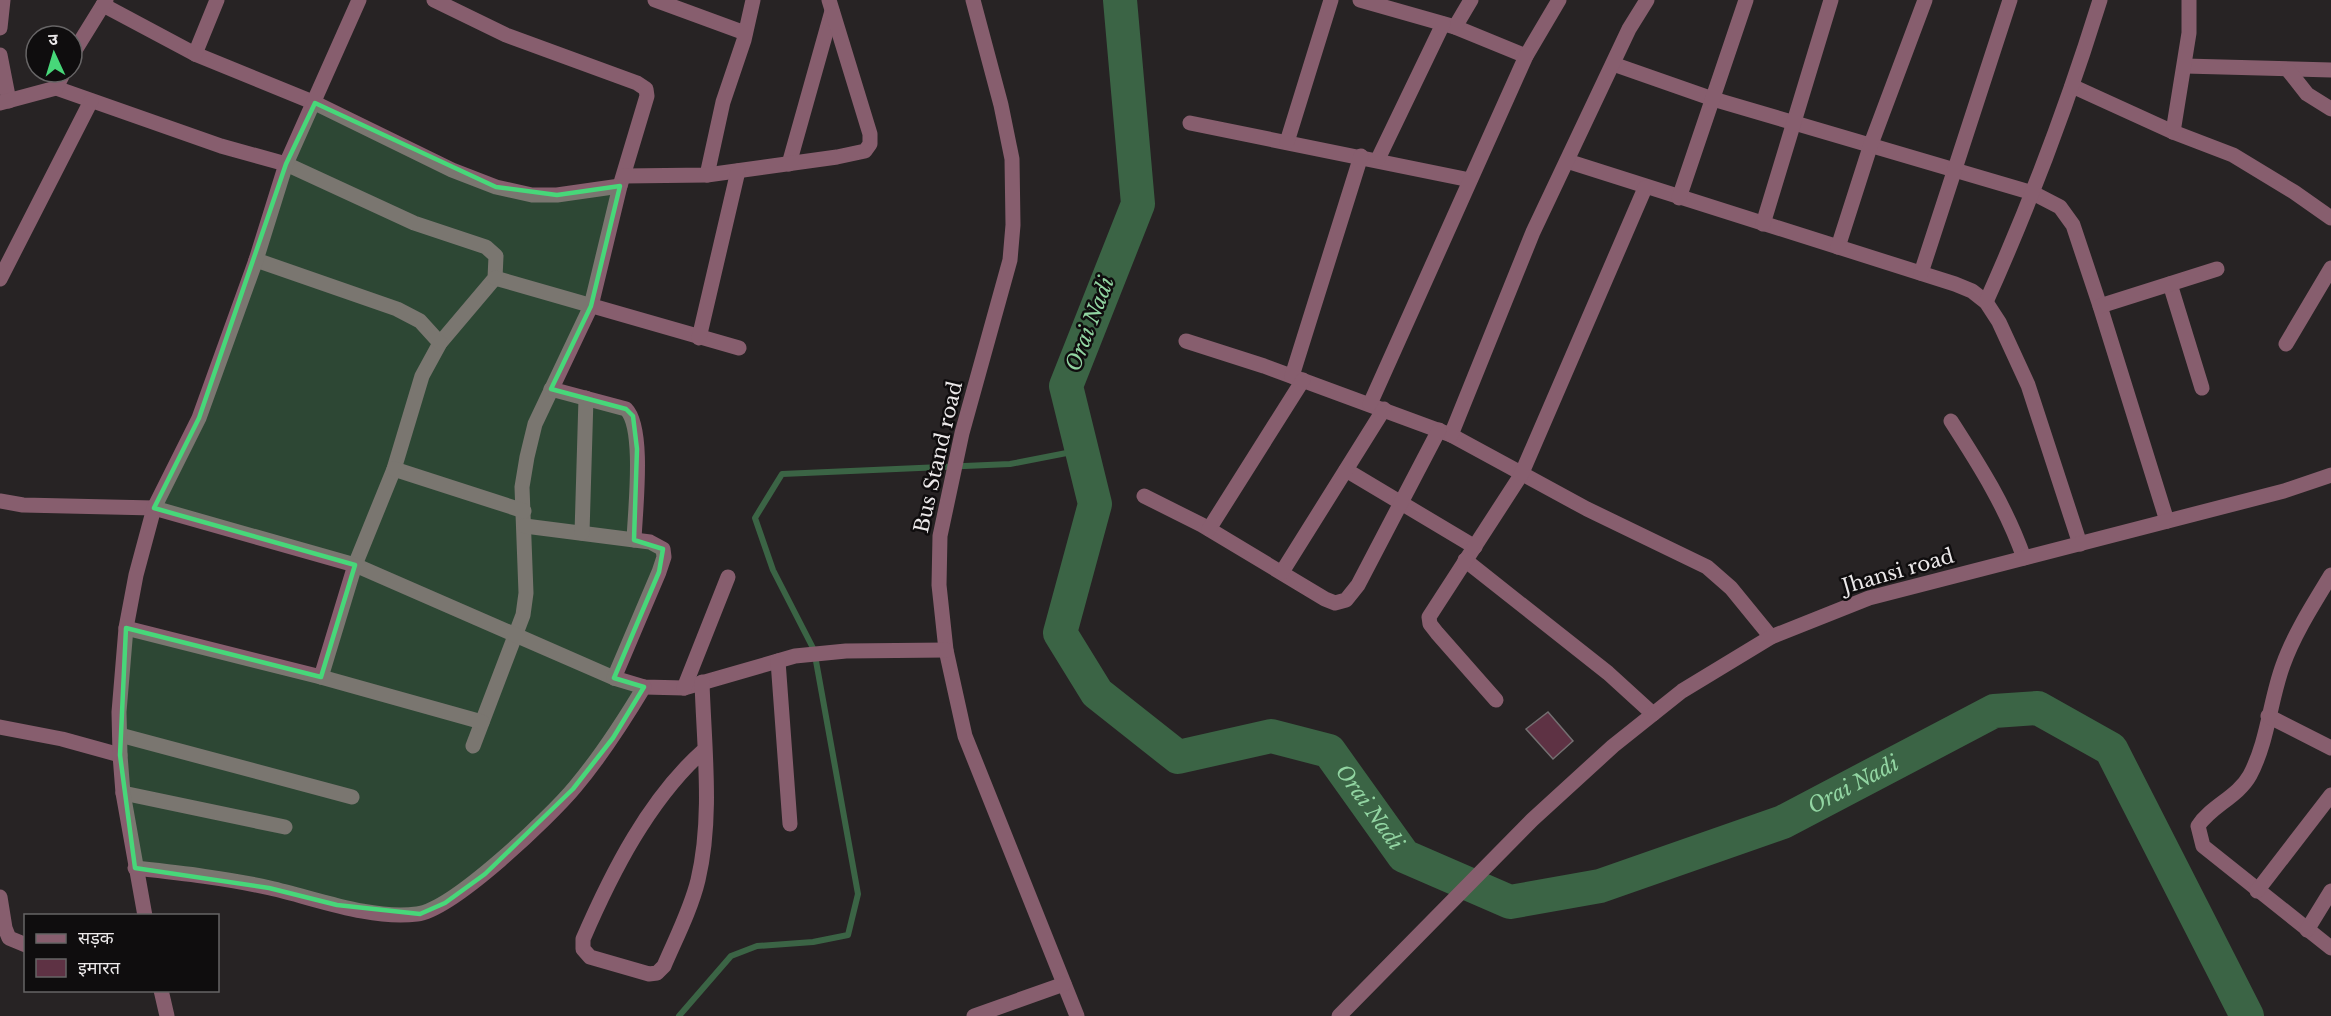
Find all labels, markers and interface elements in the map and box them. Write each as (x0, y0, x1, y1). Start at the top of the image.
north arrow (24, 24, 84, 84)
text: उ (48, 29, 59, 49)
water label: Orai Nadi (1060, 272, 1120, 375)
street label: Bus Stand road (909, 379, 967, 535)
street label: Jhansi road (1836, 544, 1957, 599)
water label: Orai Nadi (1803, 750, 1904, 820)
water label: Orai Nadi (1330, 760, 1409, 856)
legend (24, 914, 219, 992)
text: सड़क (78, 927, 115, 949)
text: इमारत (78, 957, 121, 979)

